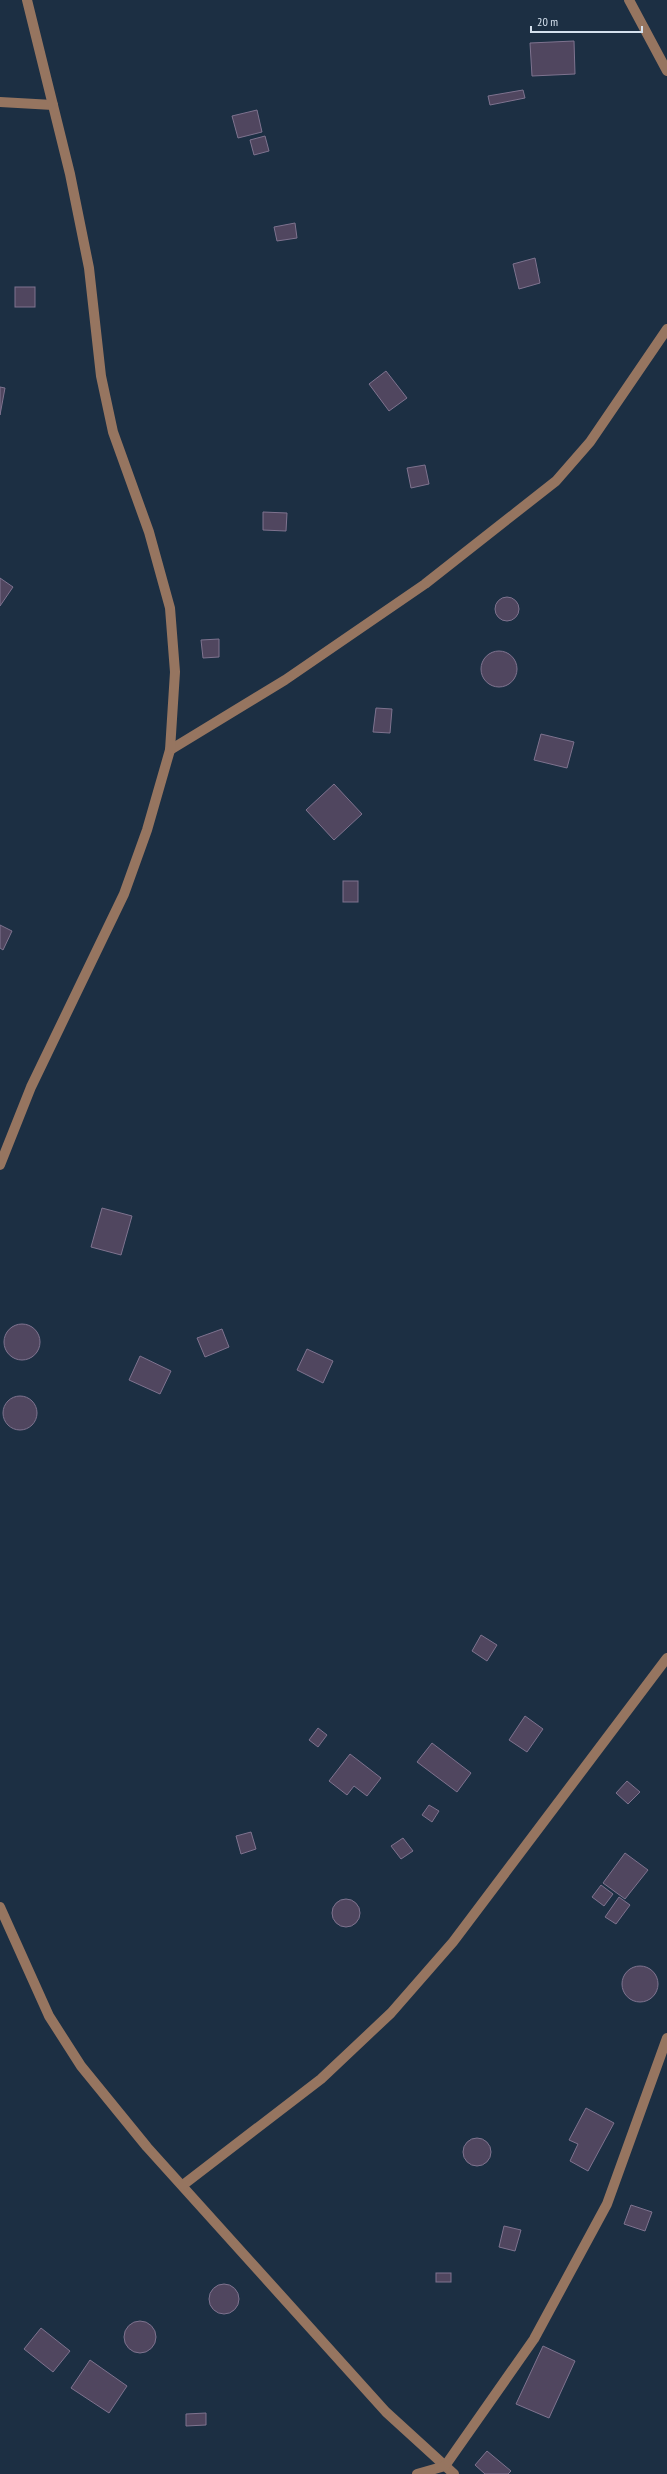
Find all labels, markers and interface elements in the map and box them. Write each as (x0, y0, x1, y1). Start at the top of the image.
scale bar (531, 8, 642, 34)
text: 20 m (537, 14, 558, 29)

